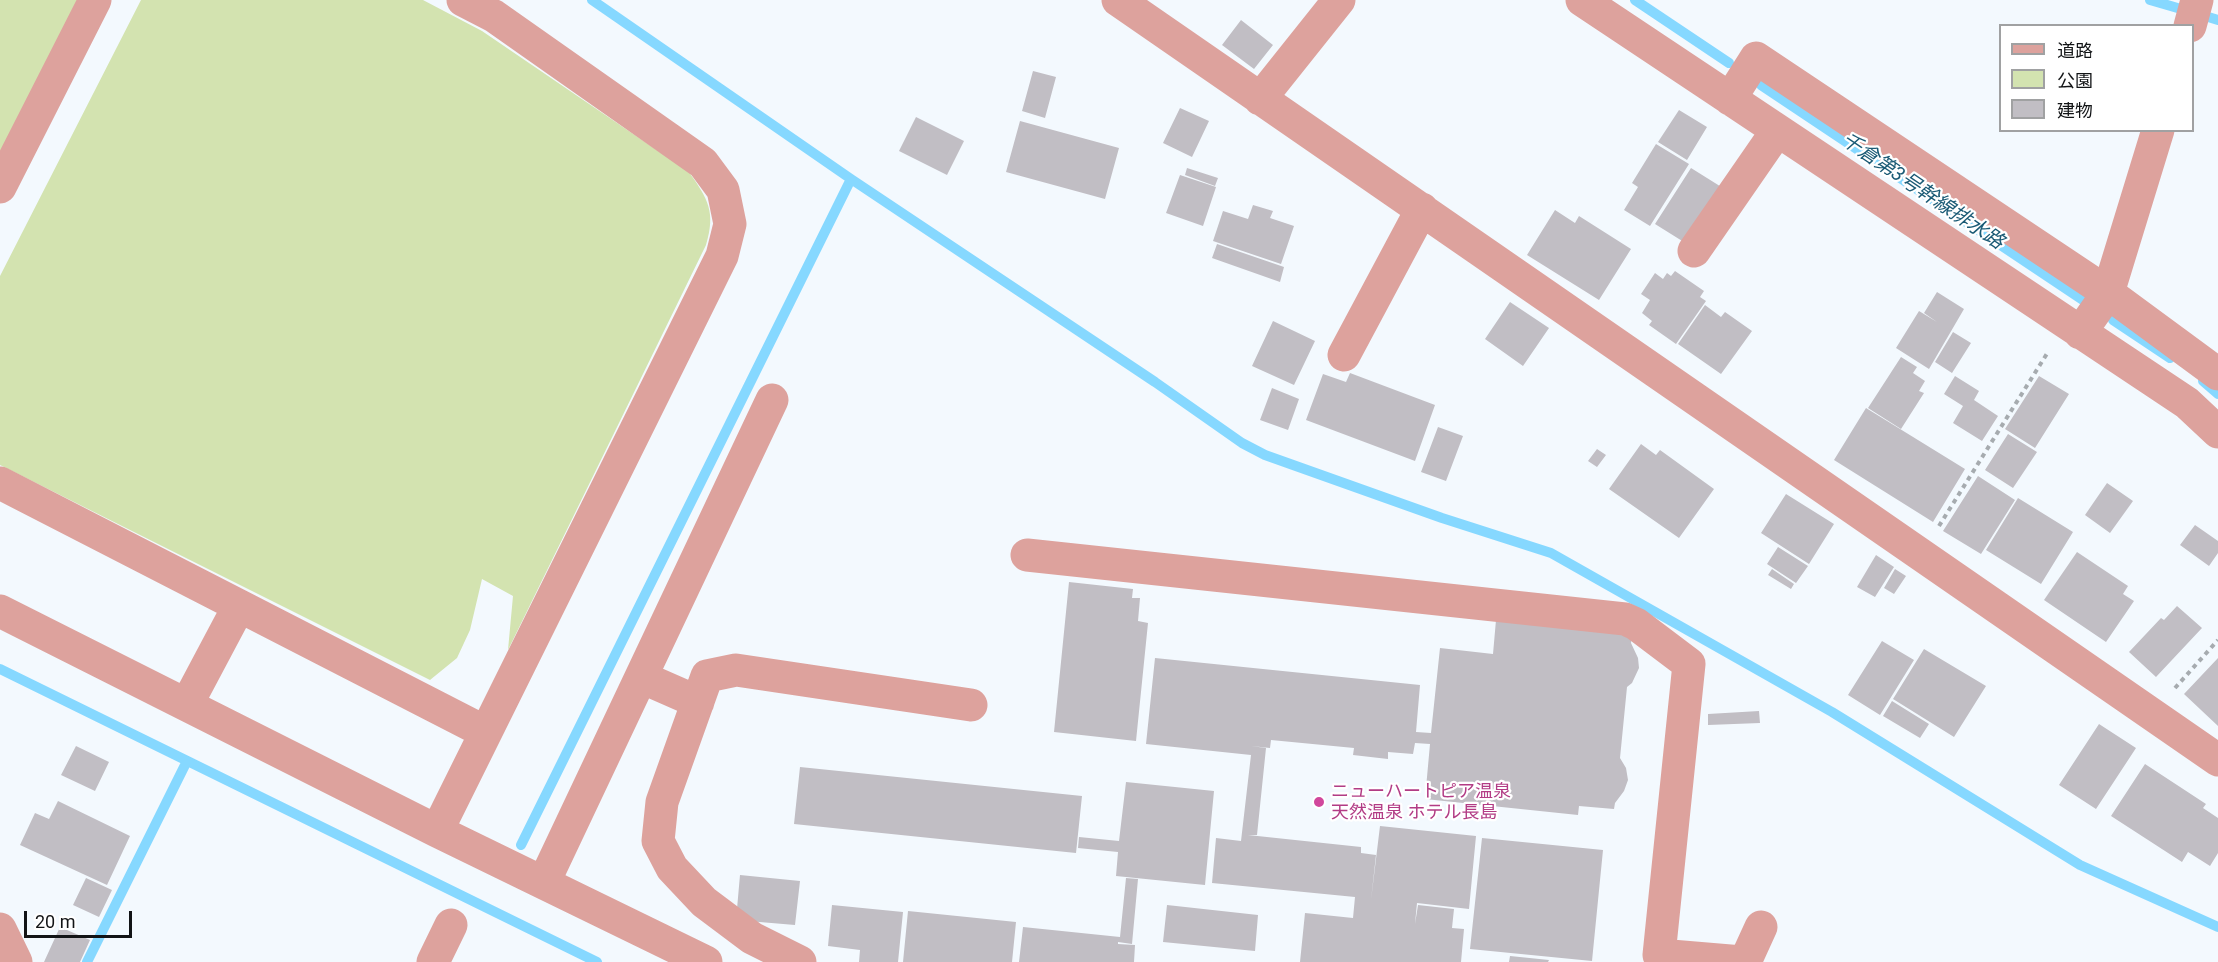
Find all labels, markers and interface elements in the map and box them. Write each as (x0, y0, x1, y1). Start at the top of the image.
legend (1999, 24, 2194, 132)
text: 道路 (2057, 40, 2093, 61)
text: 公園 (2057, 70, 2093, 91)
text: 建物 (2057, 100, 2093, 121)
water label: 千倉第3号幹線排水路 (1836, 129, 2008, 255)
place label: ニューハートピア温泉 天然温泉 ホテル長島 (1331, 781, 1511, 824)
marker: ニューハートピア温泉 天然温泉 ホテル長島 (1312, 795, 1326, 809)
scale bar (27, 899, 135, 937)
text: 20 m (35, 911, 75, 932)

